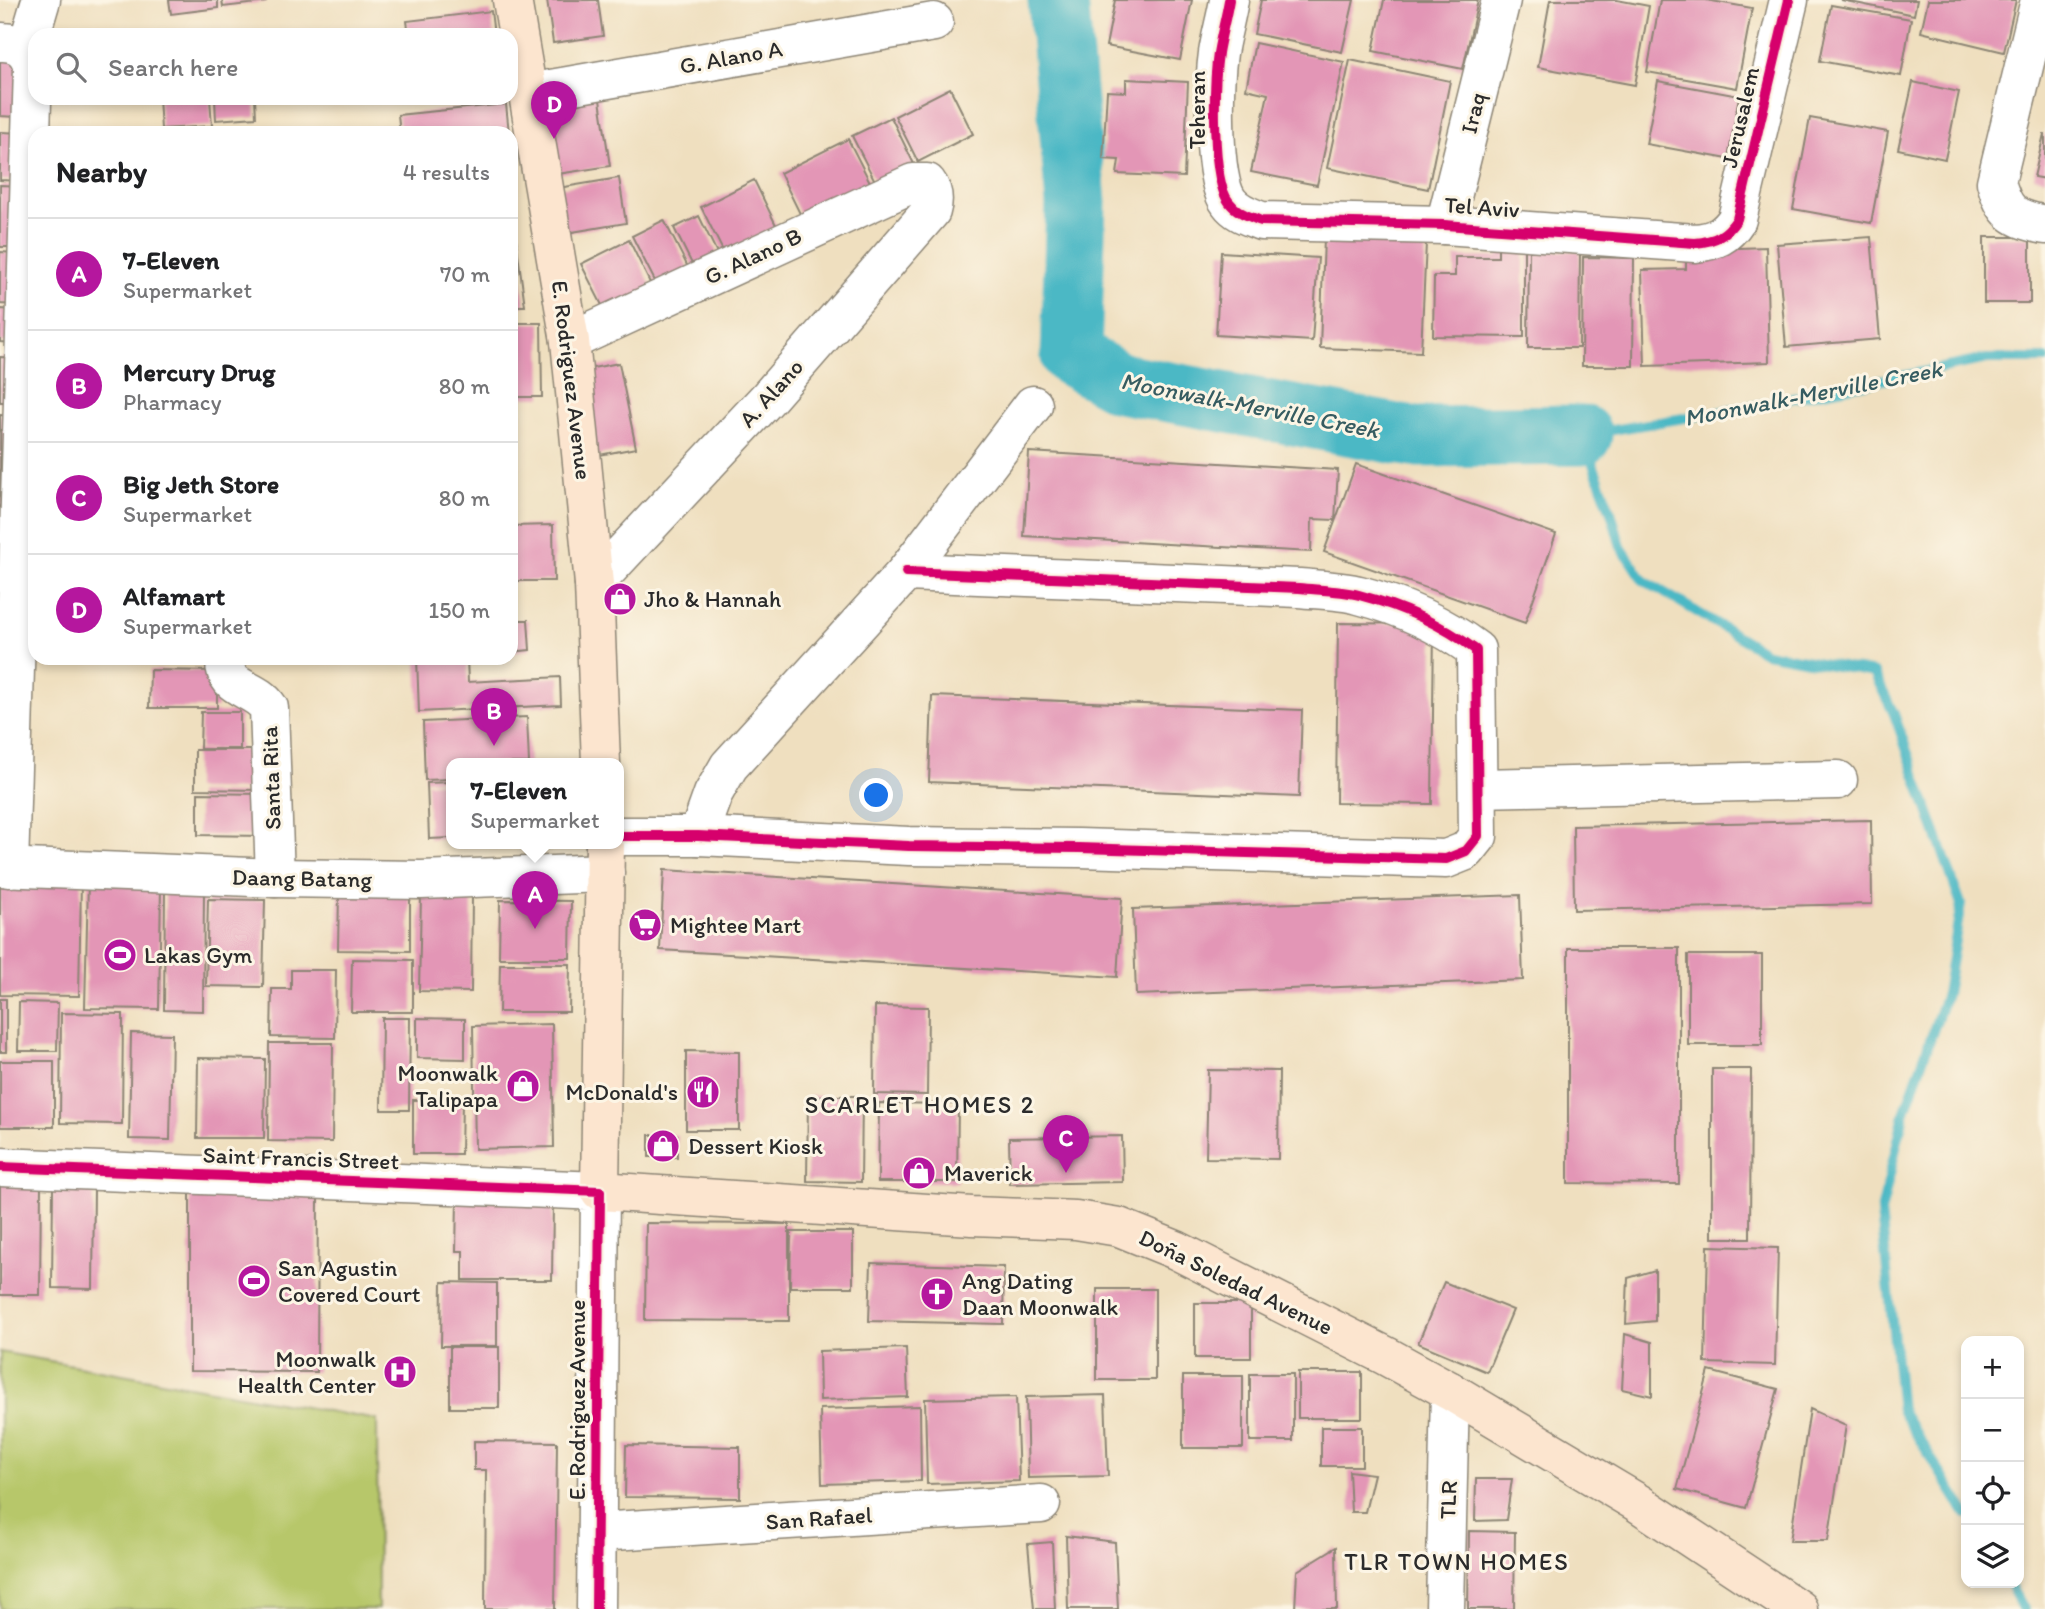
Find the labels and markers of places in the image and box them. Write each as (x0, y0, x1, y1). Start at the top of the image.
pin: D (531, 81, 577, 139)
shop icon: Jho & Hannah (601, 580, 639, 618)
place label: Jho & Hannah (644, 585, 781, 613)
pin: B (471, 688, 517, 746)
pin: A (512, 871, 558, 929)
supermarket icon: Mightee Mart (626, 906, 664, 944)
place label: Mightee Mart (670, 911, 802, 939)
sports icon: Lakas Gym (101, 936, 139, 974)
place label: Lakas Gym (144, 941, 252, 969)
place label: Moonwalk Talipapa (397, 1059, 498, 1113)
shop icon: Moonwalk Talipapa (504, 1067, 542, 1105)
restaurant icon: McDonald's (684, 1073, 722, 1111)
place label: McDonald's (565, 1078, 678, 1106)
pin: C (1043, 1115, 1089, 1173)
shop icon: Dessert Kiosk (644, 1127, 682, 1165)
place label: Dessert Kiosk (688, 1132, 823, 1160)
shop icon: Maverick (900, 1154, 938, 1192)
place label: Maverick (944, 1159, 1033, 1187)
place label: San Agustin Covered Court (278, 1254, 421, 1308)
sports icon: San Agustin Covered Court (235, 1262, 273, 1300)
place label: Ang Dating Daan Moonwalk (962, 1267, 1118, 1321)
church icon: Ang Dating Daan Moonwalk (918, 1275, 956, 1313)
place label: Moonwalk Health Center (238, 1345, 376, 1399)
hospital icon: Moonwalk Health Center (381, 1353, 419, 1391)

